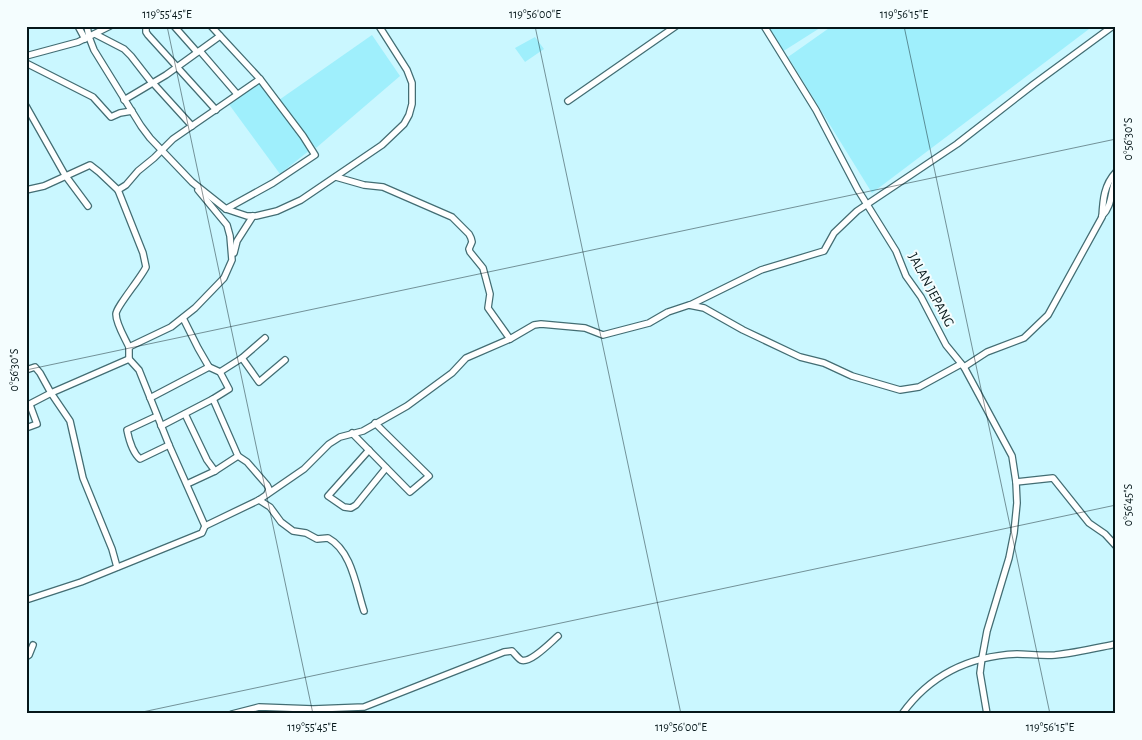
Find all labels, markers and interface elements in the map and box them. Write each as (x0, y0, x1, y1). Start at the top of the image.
text: 119°55'45"E (142, 8, 192, 20)
text: 119°56'00"E (509, 8, 561, 20)
text: 119°56'15"E (880, 8, 928, 20)
text: 0°56'30"S (1122, 117, 1134, 160)
street label: JALAN JEPANG (906, 251, 956, 329)
text: 0°56'30"S (8, 348, 20, 391)
text: 0°56'45"S (1122, 484, 1134, 526)
text: 119°55'45"E (287, 721, 337, 733)
text: 119°56'00"E (655, 721, 707, 733)
text: 119°56'15"E (1026, 721, 1074, 733)

